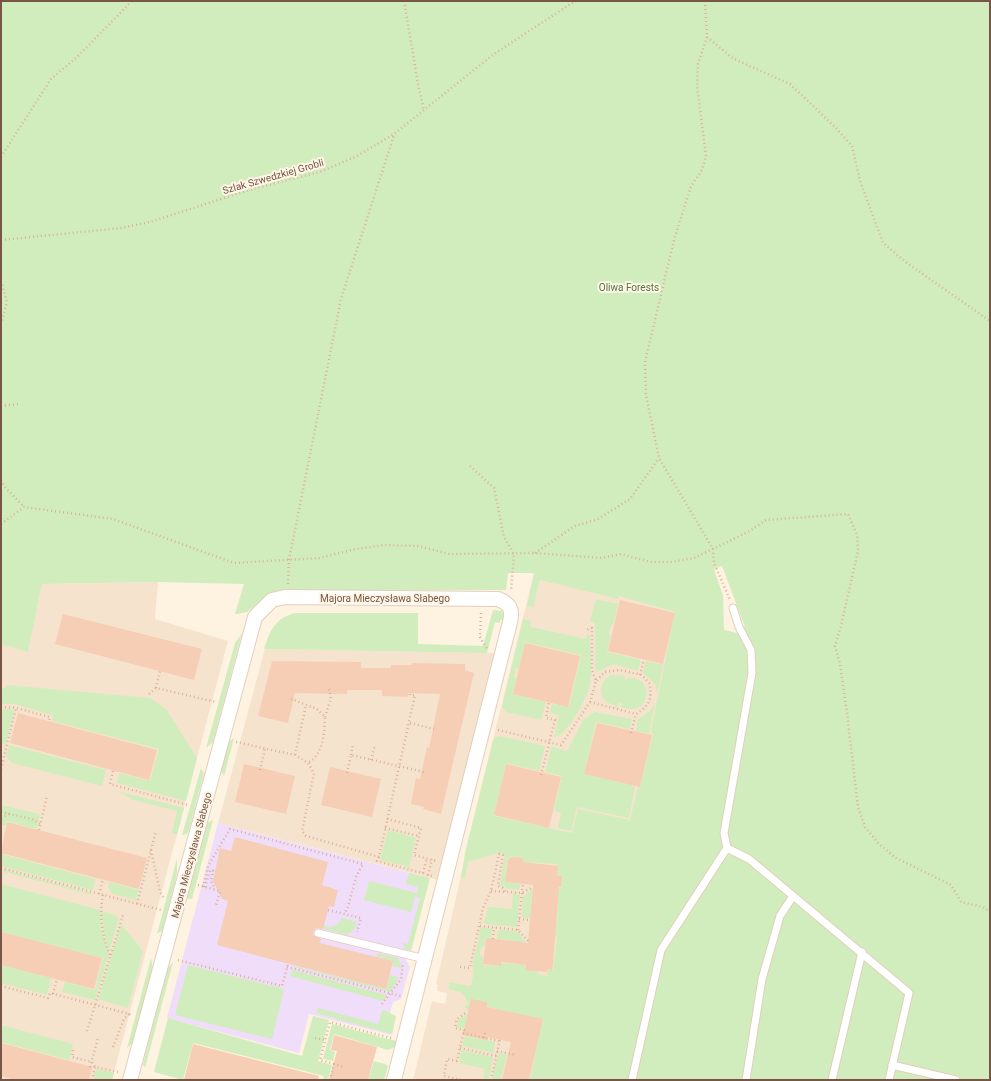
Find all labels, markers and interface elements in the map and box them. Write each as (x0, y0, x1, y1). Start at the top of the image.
street label: Szlak Szwedzkiej Grobli (221, 157, 325, 196)
park label: Oliwa Forests (599, 282, 659, 293)
street label: Majora Mieczysława Słabego (320, 593, 450, 604)
street label: Majora Mieczysława Słabego (169, 791, 214, 919)

